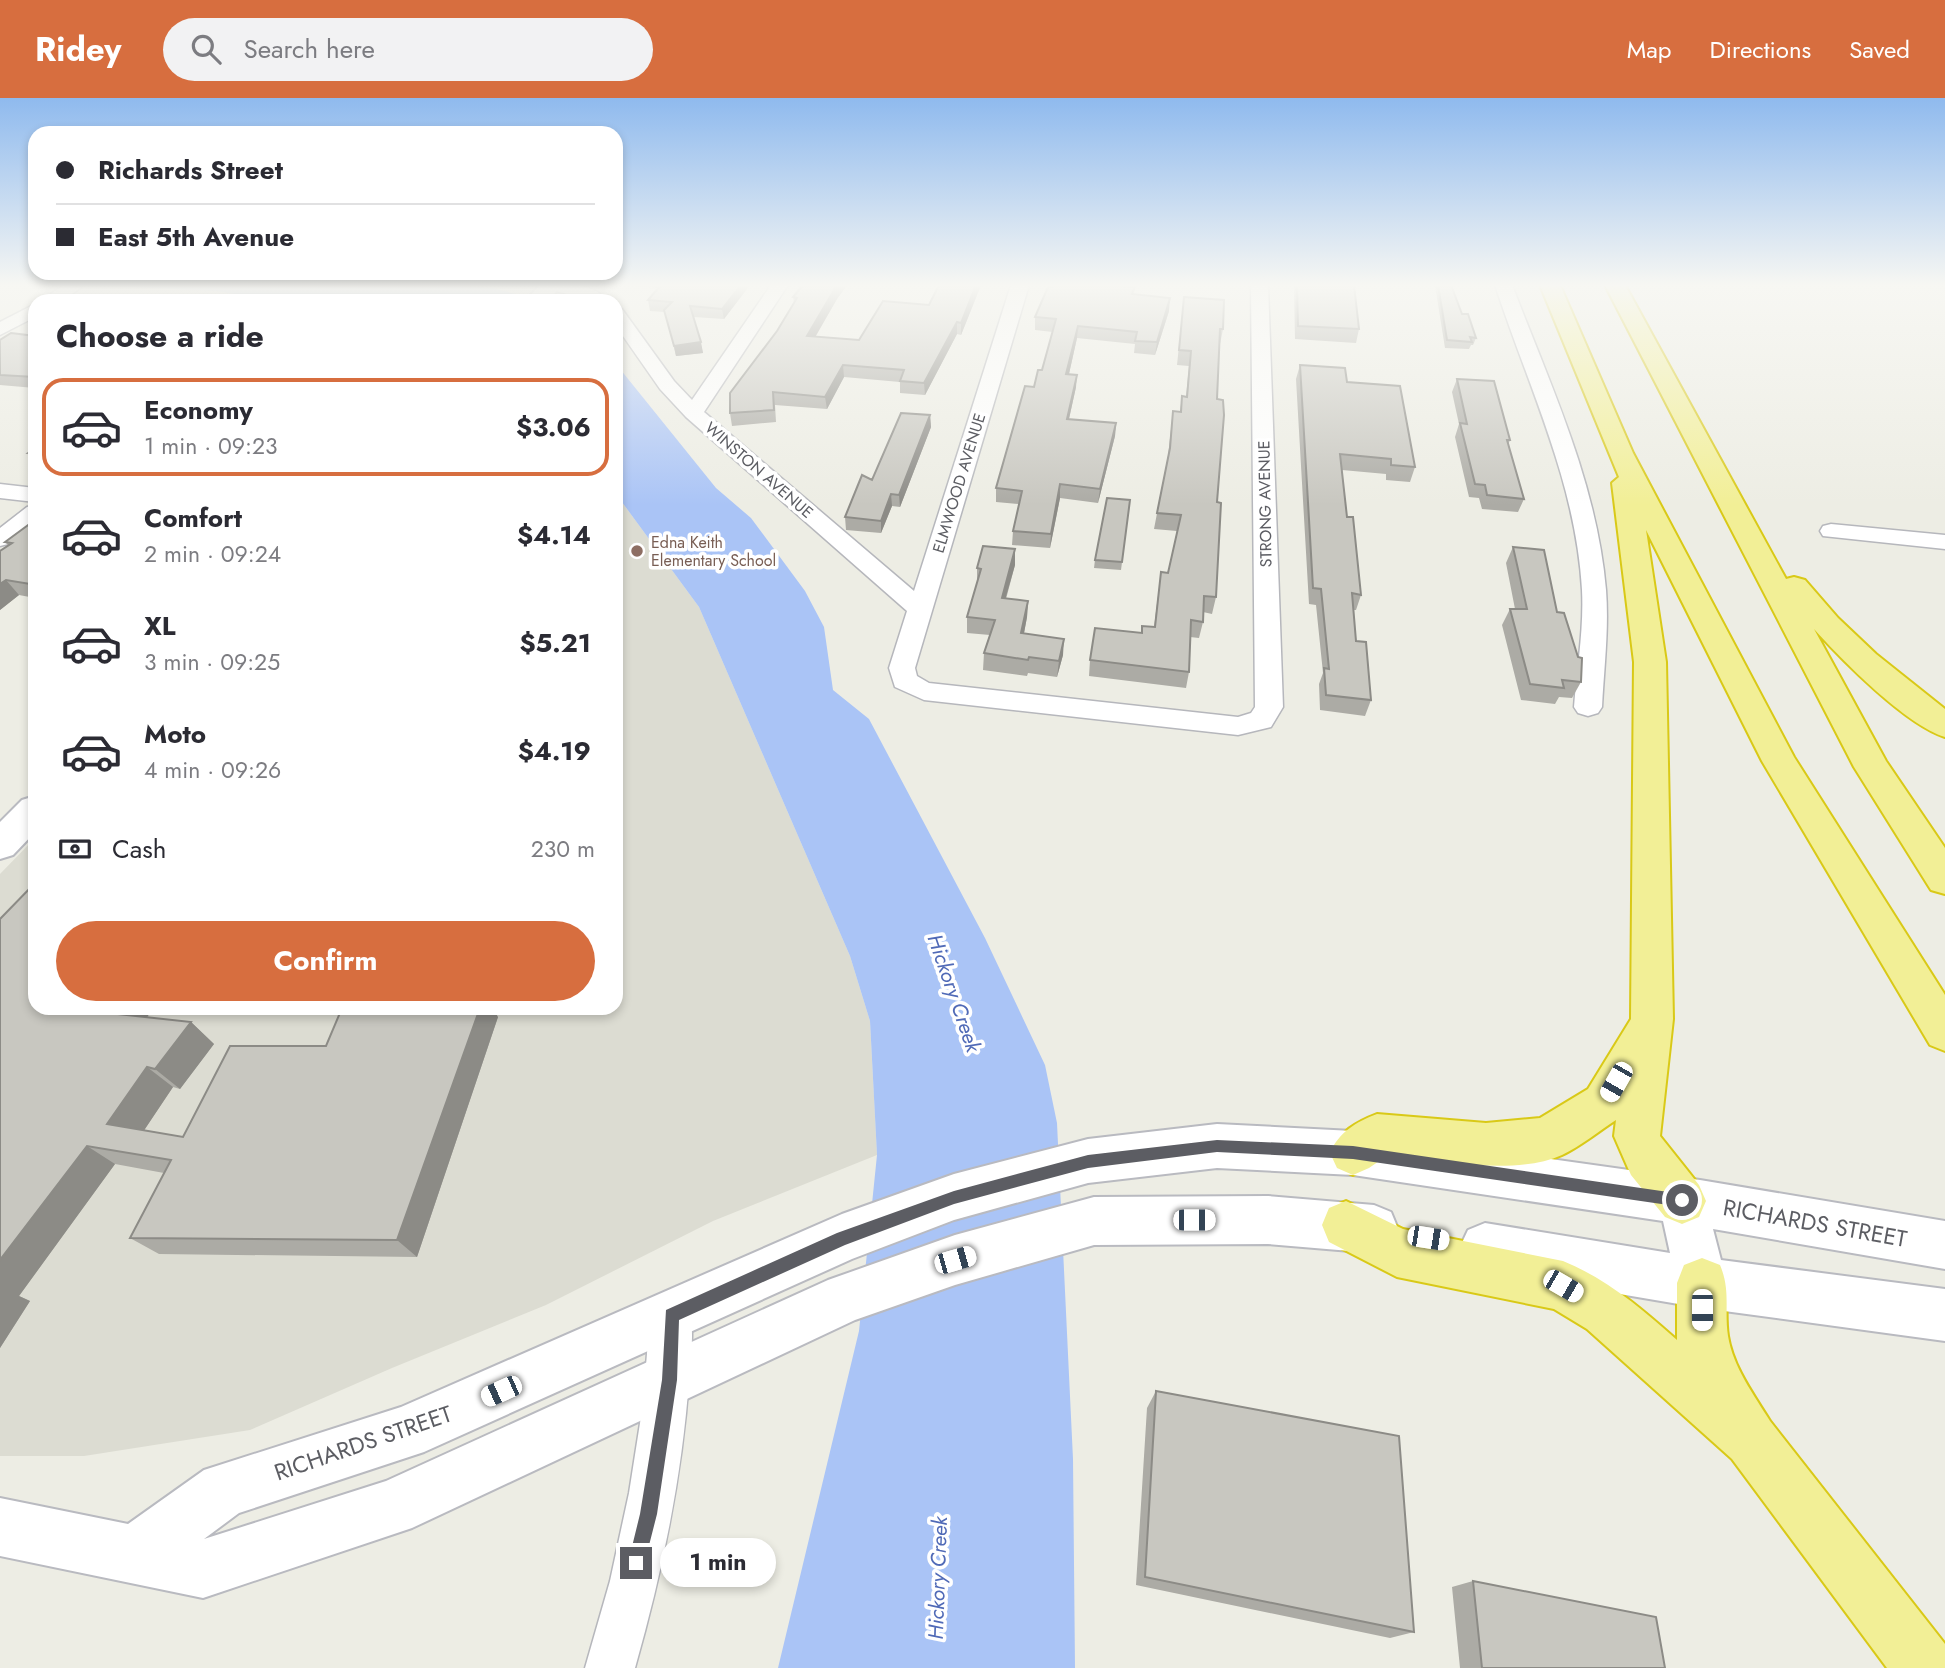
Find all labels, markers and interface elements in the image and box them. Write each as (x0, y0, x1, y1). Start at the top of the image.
search box (163, 18, 653, 81)
text: Ridey (35, 26, 121, 73)
icon: search (187, 30, 225, 68)
text: Search here (243, 30, 375, 68)
text: Map (1627, 32, 1672, 67)
text: Directions (1710, 32, 1811, 67)
text: Saved (1849, 32, 1910, 67)
text: Richards Street (98, 151, 283, 189)
text: East 5th Avenue (98, 218, 294, 256)
text: Choose a ride (56, 313, 264, 359)
text: Economy (144, 391, 253, 429)
icon: car (60, 396, 123, 459)
text: $3.06 (516, 408, 591, 446)
street label: ELMWOOD AVENUE (927, 410, 991, 556)
street label: WINSTON AVENUE (700, 416, 818, 524)
text: 1 min · 09:23 (144, 429, 278, 463)
street label: STRONG AVENUE (1252, 440, 1278, 568)
text: Comfort (144, 499, 242, 537)
icon: car (60, 504, 123, 567)
text: $4.14 (517, 516, 591, 554)
place label: Edna Keith Elementary School (651, 531, 776, 572)
text: 2 min · 09:24 (144, 537, 281, 571)
marker: Edna Keith Elementary School (629, 543, 645, 559)
text: XL (144, 607, 176, 645)
icon: car (60, 612, 123, 675)
text: $5.21 (519, 624, 591, 662)
text: 3 min · 09:25 (144, 645, 280, 679)
text: Moto (144, 715, 206, 753)
icon: car (60, 720, 123, 783)
text: $4.19 (518, 732, 591, 770)
text: 4 min · 09:26 (144, 753, 281, 787)
icon: cash (56, 830, 94, 868)
text: Cash (112, 830, 166, 868)
text: 230 m (531, 832, 595, 866)
button: Confirm (56, 921, 595, 1001)
water label: Hickory Creek (920, 930, 989, 1057)
car (1597, 1059, 1636, 1105)
route start (1666, 1184, 1698, 1216)
street label: RICHARDS STREET (1720, 1190, 1910, 1256)
car (1174, 1210, 1216, 1231)
car (1406, 1224, 1451, 1252)
car (932, 1244, 979, 1276)
car (1540, 1266, 1587, 1306)
car (1692, 1289, 1713, 1331)
car (478, 1373, 525, 1409)
street label: RICHARDS STREET (269, 1397, 457, 1489)
water label: Hickory Creek (921, 1515, 955, 1640)
callout: 1 min (660, 1538, 776, 1588)
text: 1 min (689, 1545, 747, 1579)
route end (620, 1547, 652, 1579)

